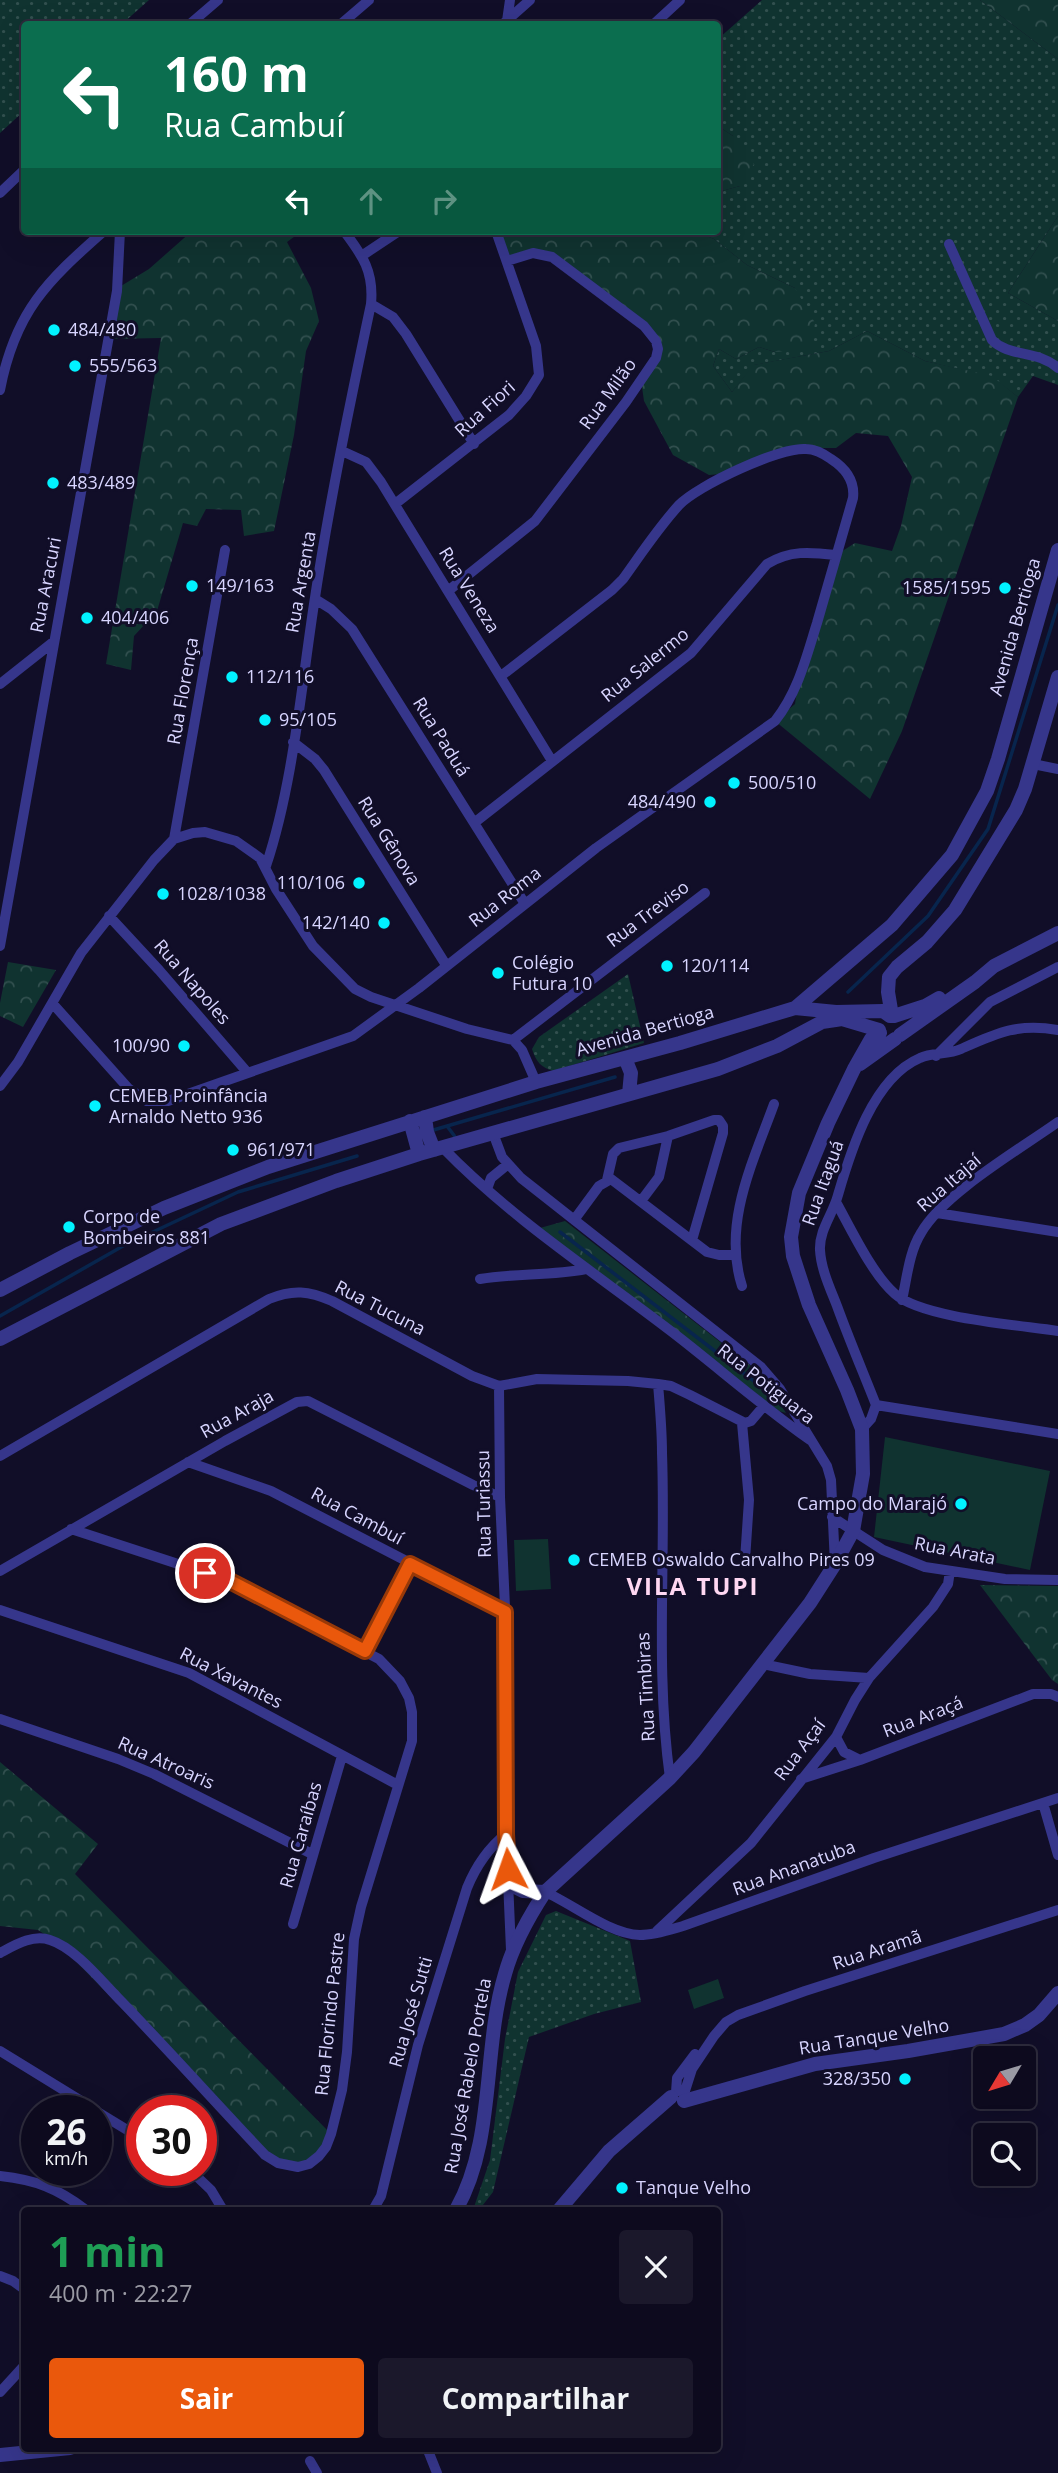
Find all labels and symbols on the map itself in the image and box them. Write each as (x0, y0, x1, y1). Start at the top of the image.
place label: 484/480 (68, 317, 136, 341)
marker: 484/480 (46, 322, 62, 338)
place label: 555/563 (89, 353, 157, 377)
street label: Rua Milão (573, 353, 641, 434)
marker: 555/563 (67, 358, 83, 374)
street label: Rua Fiori (449, 375, 520, 442)
place label: 483/489 (67, 470, 135, 494)
marker: 483/489 (45, 475, 61, 491)
street label: Rua Argenta (279, 529, 321, 635)
street label: Rua Aracuri (24, 535, 66, 635)
street label: Rua Veneza (434, 542, 506, 637)
street label: Avenida Bertioga (983, 555, 1045, 698)
place label: 149/163 (206, 573, 274, 597)
place label: 1585/1595 (902, 575, 991, 599)
marker: 149/163 (184, 578, 200, 594)
marker: 1585/1595 (997, 580, 1013, 596)
place label: 404/406 (101, 605, 169, 629)
marker: 404/406 (79, 610, 95, 626)
street label: Rua Salermo (596, 621, 693, 707)
street label: Rua Florença (161, 635, 203, 746)
place label: 112/116 (246, 664, 314, 688)
marker: 112/116 (224, 669, 240, 685)
street label: Rua Paduá (408, 692, 476, 781)
place label: 95/105 (279, 707, 337, 731)
marker: 95/105 (257, 712, 273, 728)
place label: 500/510 (748, 770, 816, 794)
marker: 500/510 (726, 775, 742, 791)
place label: 484/490 (628, 789, 696, 813)
street label: Rua Gênova (353, 791, 427, 890)
marker: 484/490 (702, 794, 718, 810)
street label: Rua Roma (463, 860, 545, 932)
place label: 110/106 (277, 870, 345, 894)
street label: Rua Treviso (601, 874, 693, 952)
marker: 110/106 (351, 875, 367, 891)
place label: 1028/1038 (177, 881, 266, 905)
marker: 1028/1038 (155, 886, 171, 902)
place label: 142/140 (302, 910, 370, 934)
marker: 142/140 (376, 915, 392, 931)
street label: Rua Napoles (149, 934, 236, 1029)
place label: Colégio Futura 10 (512, 950, 592, 995)
place label: 120/114 (681, 953, 749, 977)
marker: 120/114 (659, 958, 675, 974)
marker: Colégio Futura 10 (490, 965, 506, 981)
street label: Avenida Bertioga (573, 999, 716, 1061)
place label: 100/90 (112, 1033, 170, 1057)
marker: 100/90 (176, 1038, 192, 1054)
place label: CEMEB Proinfância Arnaldo Netto 936 (109, 1083, 268, 1128)
marker: CEMEB Proinfância Arnaldo Netto 936 (87, 1098, 103, 1114)
place label: 961/971 (247, 1137, 315, 1161)
street label: Rua Itaguá (796, 1137, 849, 1229)
marker: 961/971 (225, 1142, 241, 1158)
street label: Rua Itajaí (911, 1148, 986, 1217)
place label: Corpo de Bombeiros 881 (83, 1204, 210, 1249)
marker: Corpo de Bombeiros 881 (61, 1219, 77, 1235)
street label: Rua Tucuna (331, 1274, 430, 1340)
street label: Rua Potiguara (713, 1338, 820, 1429)
street label: Rua Araja (196, 1383, 277, 1443)
street label: Rua Turiassu (470, 1450, 496, 1558)
street label: Rua Cambuí (307, 1481, 408, 1550)
place label: Campo do Marajó (797, 1491, 947, 1515)
marker: Campo do Marajó (953, 1496, 969, 1512)
street label: Rua Arata (913, 1530, 998, 1570)
pin (175, 1543, 235, 1603)
place label: CEMEB Oswaldo Carvalho Pires 09 (588, 1547, 875, 1571)
marker: CEMEB Oswaldo Carvalho Pires 09 (566, 1552, 582, 1568)
district label: VILA TUPI (627, 1569, 759, 1602)
street label: Rua Timbiras (630, 1632, 660, 1742)
street label: Rua Xavantes (176, 1641, 287, 1713)
street label: Rua Araçá (879, 1690, 966, 1742)
street label: Rua Açaí (768, 1713, 831, 1785)
street label: Rua Atroaris (114, 1730, 218, 1794)
street label: Rua Caraíbas (273, 1779, 327, 1891)
position arrow (471, 1832, 545, 1906)
street label: Rua Ananatuba (729, 1834, 858, 1900)
street label: Rua Aramã (829, 1923, 924, 1975)
street label: Rua Florindo Pastre (308, 1931, 350, 2097)
street label: Rua José Sutti (383, 1954, 437, 2070)
street label: Rua José Rabelo Portela (438, 1976, 496, 2176)
street label: Rua Tanque Velho (797, 2012, 951, 2060)
north arrow (973, 2046, 1036, 2109)
place label: 328/350 (823, 2066, 891, 2090)
marker: 328/350 (897, 2071, 913, 2087)
speed limit sign: 30 (126, 2095, 217, 2186)
place label: Tanque Velho (636, 2175, 751, 2199)
marker: Tanque Velho (614, 2180, 630, 2196)

